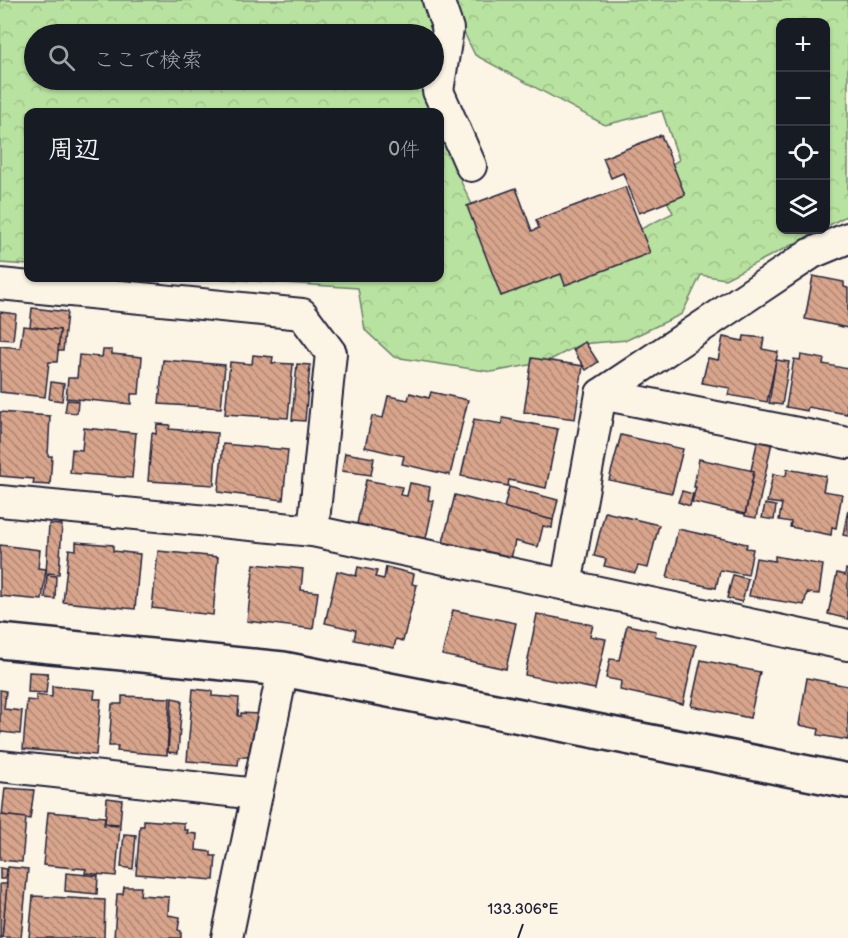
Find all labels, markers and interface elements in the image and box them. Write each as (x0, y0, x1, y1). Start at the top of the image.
map controls (776, 18, 830, 234)
button: + (776, 18, 830, 72)
search box (24, 24, 444, 90)
icon: search (45, 41, 78, 74)
text: ここで検索 (93, 47, 203, 74)
button: − (776, 72, 830, 126)
button: locate (776, 126, 830, 180)
text: 周辺 (48, 135, 100, 166)
text: 0件 (388, 138, 420, 162)
button: layers (776, 180, 830, 234)
text: 133.306°E (488, 900, 559, 919)

